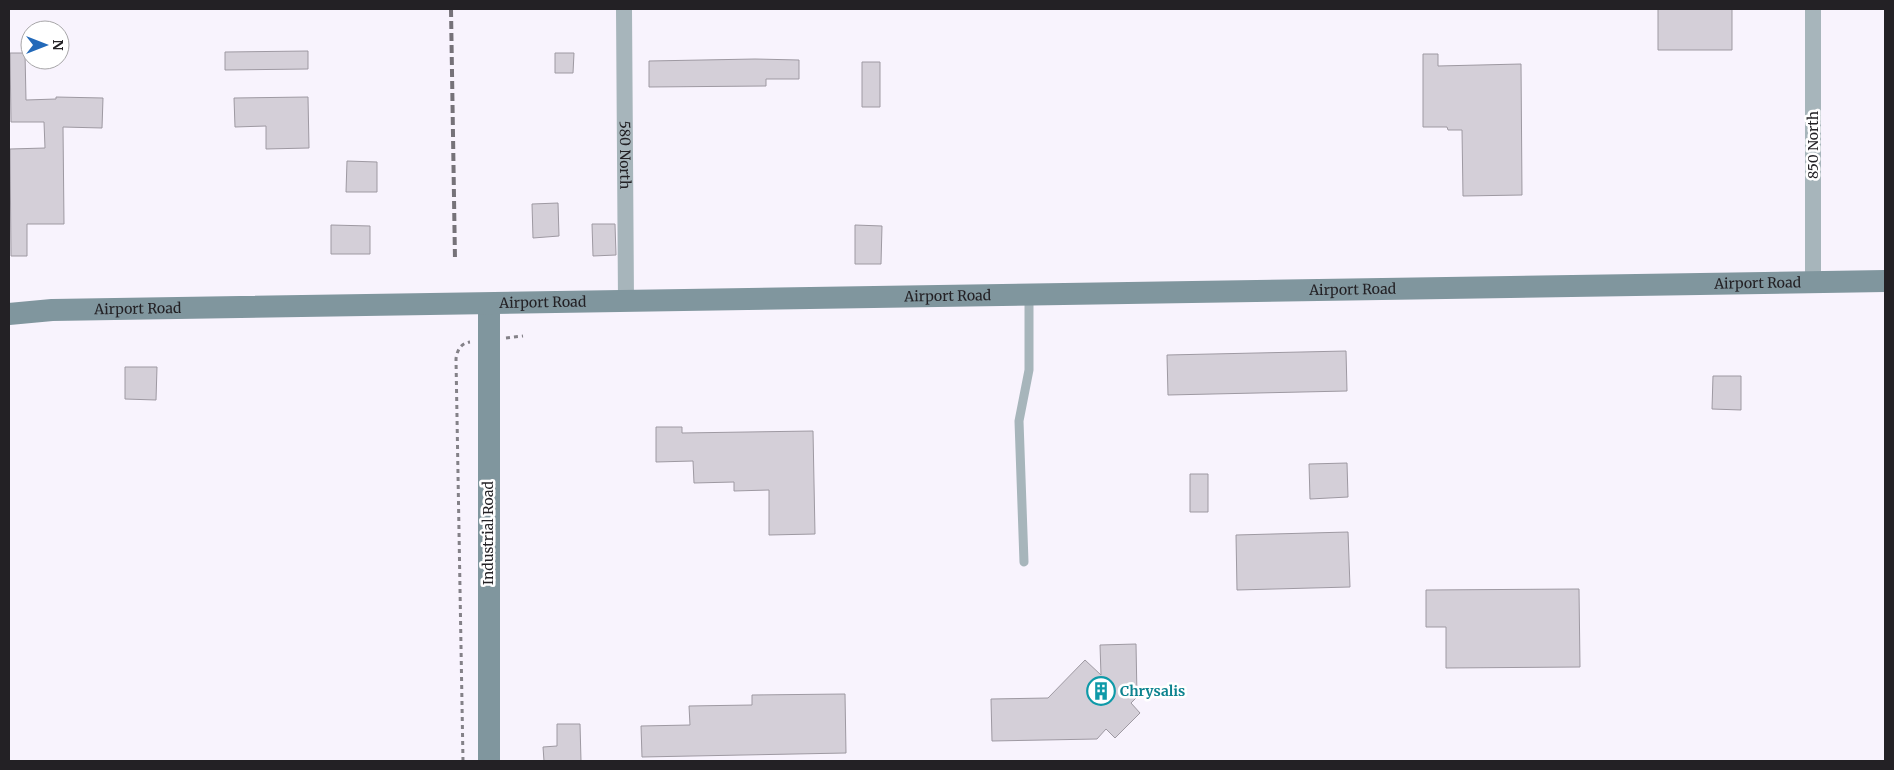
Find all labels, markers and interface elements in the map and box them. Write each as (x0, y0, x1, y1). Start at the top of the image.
north arrow (20, 20, 70, 70)
text: N (49, 39, 67, 51)
street label: 850 North (1804, 111, 1822, 179)
street label: 580 North (616, 121, 634, 189)
street label: Airport Road (1713, 273, 1802, 293)
street label: Airport Road (1308, 280, 1397, 299)
street label: Airport Road (903, 286, 992, 306)
street label: Airport Road (498, 293, 587, 312)
street label: Airport Road (93, 299, 182, 318)
street label: Industrial Road (479, 480, 497, 585)
building icon: Chrysalis (1086, 676, 1116, 706)
place label: Chrysalis (1120, 682, 1185, 700)

